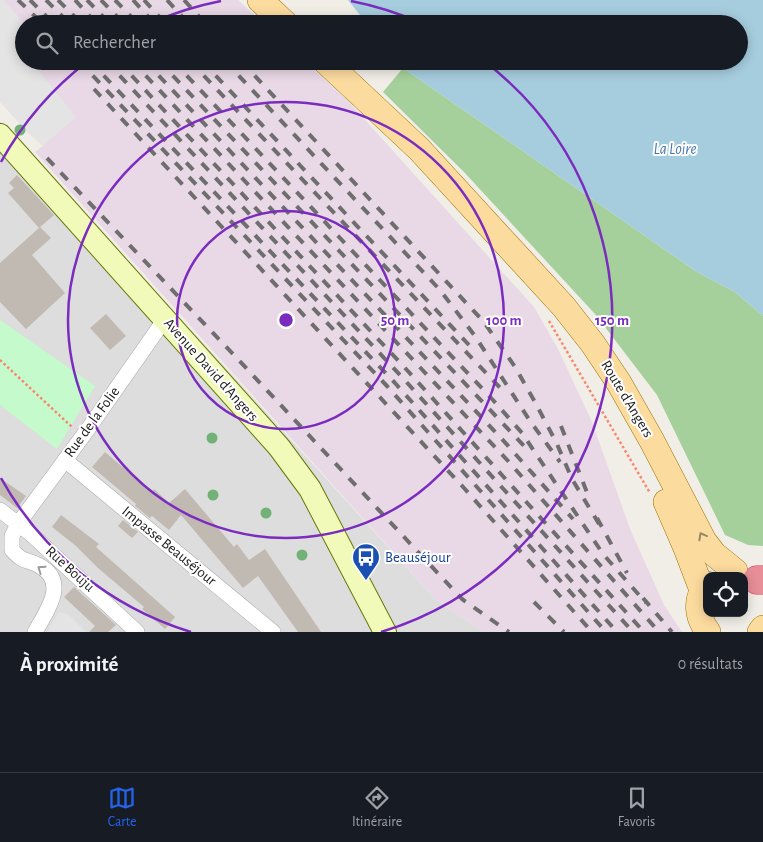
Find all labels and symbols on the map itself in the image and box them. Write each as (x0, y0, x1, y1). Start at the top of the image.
water label: La Loire (653, 141, 697, 157)
centre of rings (277, 311, 295, 329)
text: 50 m (381, 313, 409, 328)
text: 100 m (486, 313, 522, 328)
text: 150 m (595, 313, 629, 328)
street label: Avenue David d'Angers (161, 316, 261, 424)
street label: Route d'Angers (598, 358, 656, 440)
street label: Rue de la Folie (62, 384, 122, 460)
street label: Impasse Beauséjour (119, 504, 219, 589)
one-way arrow (698, 533, 708, 542)
bus stop icon: Beauséjour (351, 542, 381, 581)
street label: Rue Bouju (43, 543, 97, 595)
place label: Beauséjour (385, 550, 451, 565)
one-way arrow (37, 565, 46, 575)

